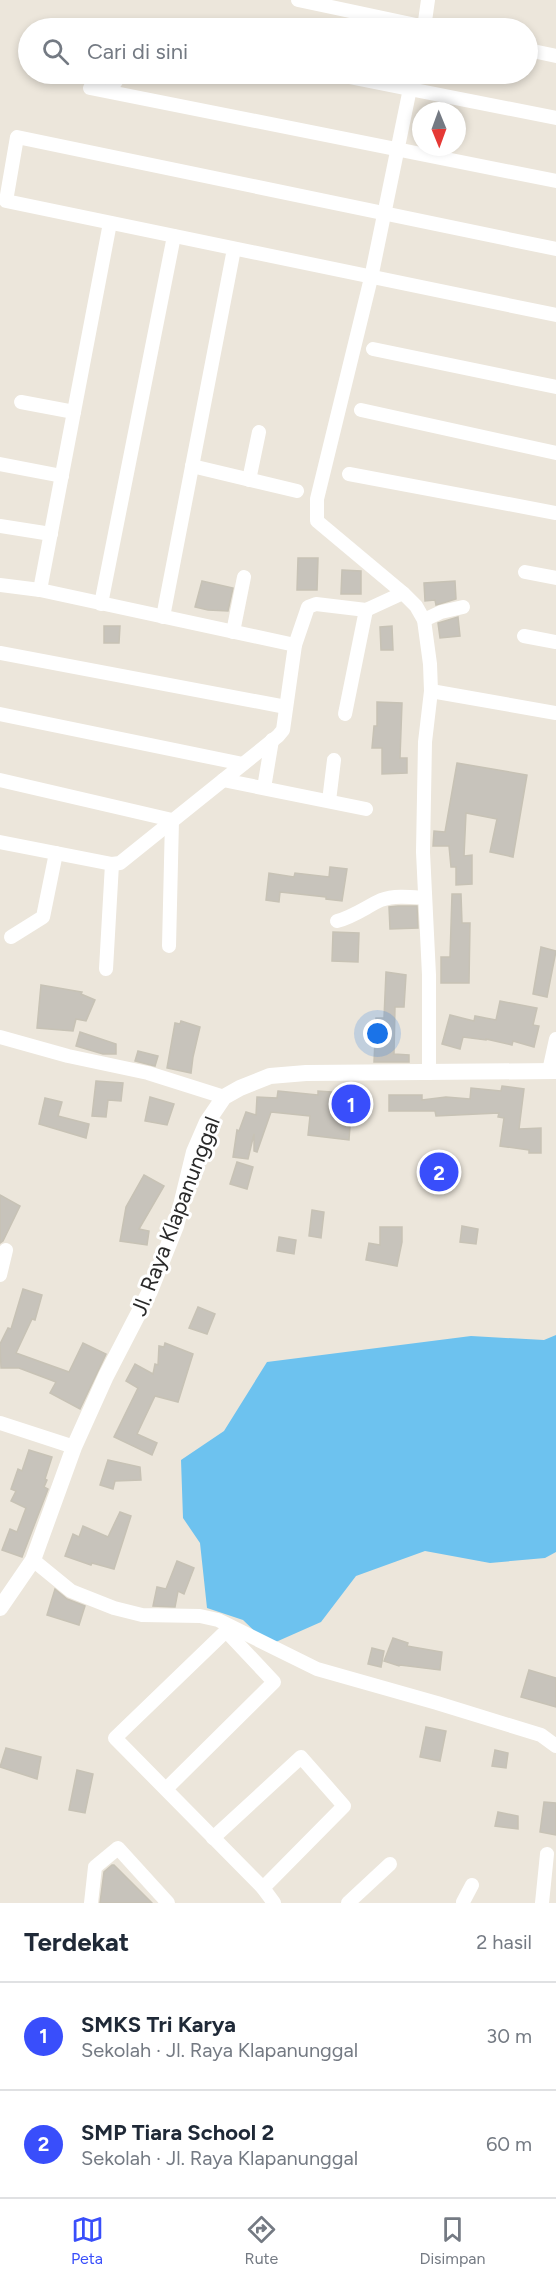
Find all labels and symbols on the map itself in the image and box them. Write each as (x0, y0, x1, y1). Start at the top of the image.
north arrow (412, 102, 466, 156)
your location (363, 1019, 392, 1048)
pin: 1 (332, 1082, 370, 1126)
street label: Jl. Raya Klapanunggal (125, 1113, 226, 1320)
pin: 2 (420, 1150, 458, 1194)

